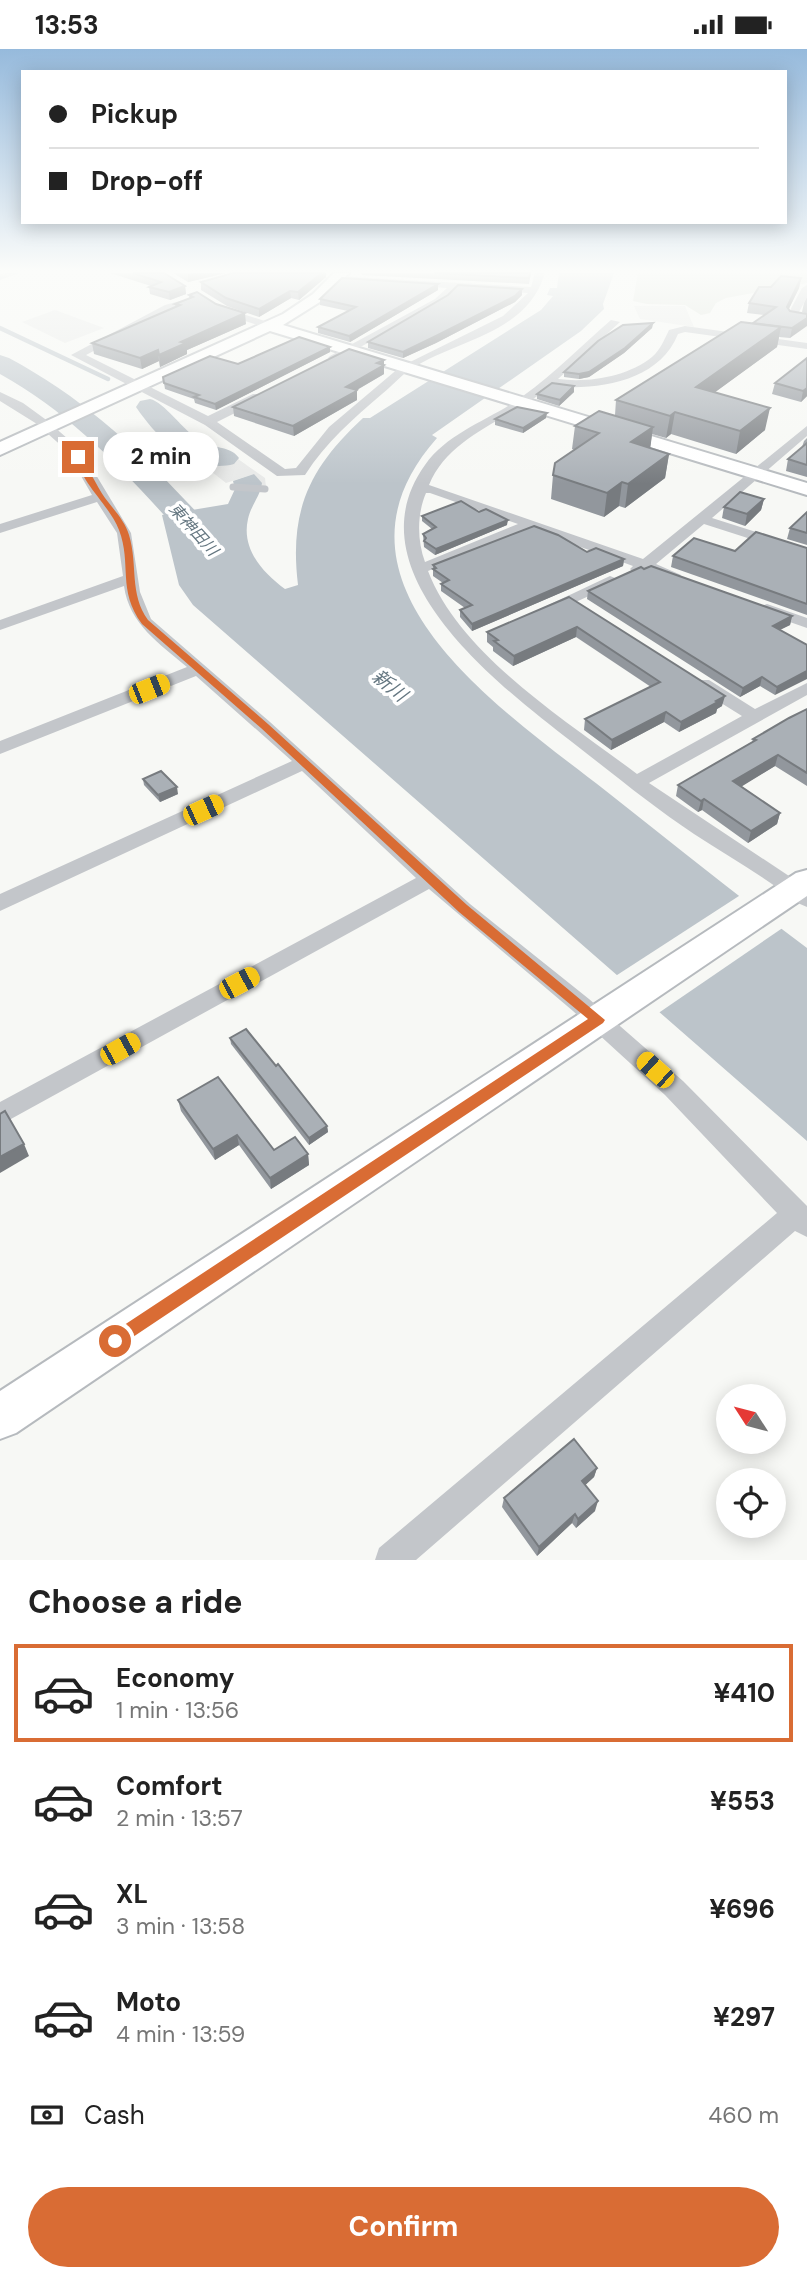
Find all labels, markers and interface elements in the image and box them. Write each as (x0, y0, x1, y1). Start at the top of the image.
text: 13:53 (35, 8, 99, 42)
text: Pickup (91, 97, 178, 131)
text: Drop-off (91, 164, 203, 198)
callout: 2 min (102, 433, 218, 481)
route end (62, 441, 94, 473)
text: 2 min (131, 441, 191, 471)
water label: 東神田川 (164, 499, 224, 562)
water label: 新川 (367, 664, 414, 708)
car (126, 671, 173, 707)
car (180, 792, 227, 828)
car (216, 964, 263, 1002)
car (97, 1030, 144, 1068)
car (633, 1048, 678, 1092)
route start (99, 1325, 131, 1357)
north arrow (716, 1384, 786, 1454)
map controls (716, 1384, 786, 1538)
button: locate (716, 1468, 786, 1538)
text: Choose a ride (28, 1581, 243, 1623)
text: Economy (116, 1661, 234, 1695)
icon: car (32, 1662, 95, 1725)
text: ¥410 (713, 1676, 775, 1710)
text: 1 min · 13:56 (116, 1695, 239, 1725)
text: Comfort (116, 1769, 222, 1803)
icon: car (32, 1770, 95, 1833)
text: ¥553 (710, 1784, 775, 1818)
text: 2 min · 13:57 (116, 1803, 243, 1833)
text: XL (116, 1877, 148, 1911)
icon: car (32, 1878, 95, 1941)
text: ¥696 (709, 1892, 775, 1926)
text: 3 min · 13:58 (116, 1911, 245, 1941)
text: Moto (116, 1985, 181, 2019)
icon: car (32, 1986, 95, 2049)
text: ¥297 (713, 2000, 775, 2034)
text: 4 min · 13:59 (116, 2019, 245, 2049)
icon: cash (28, 2096, 66, 2134)
text: Cash (84, 2098, 145, 2132)
text: 460 m (708, 2100, 779, 2130)
button: Confirm (28, 2187, 779, 2267)

